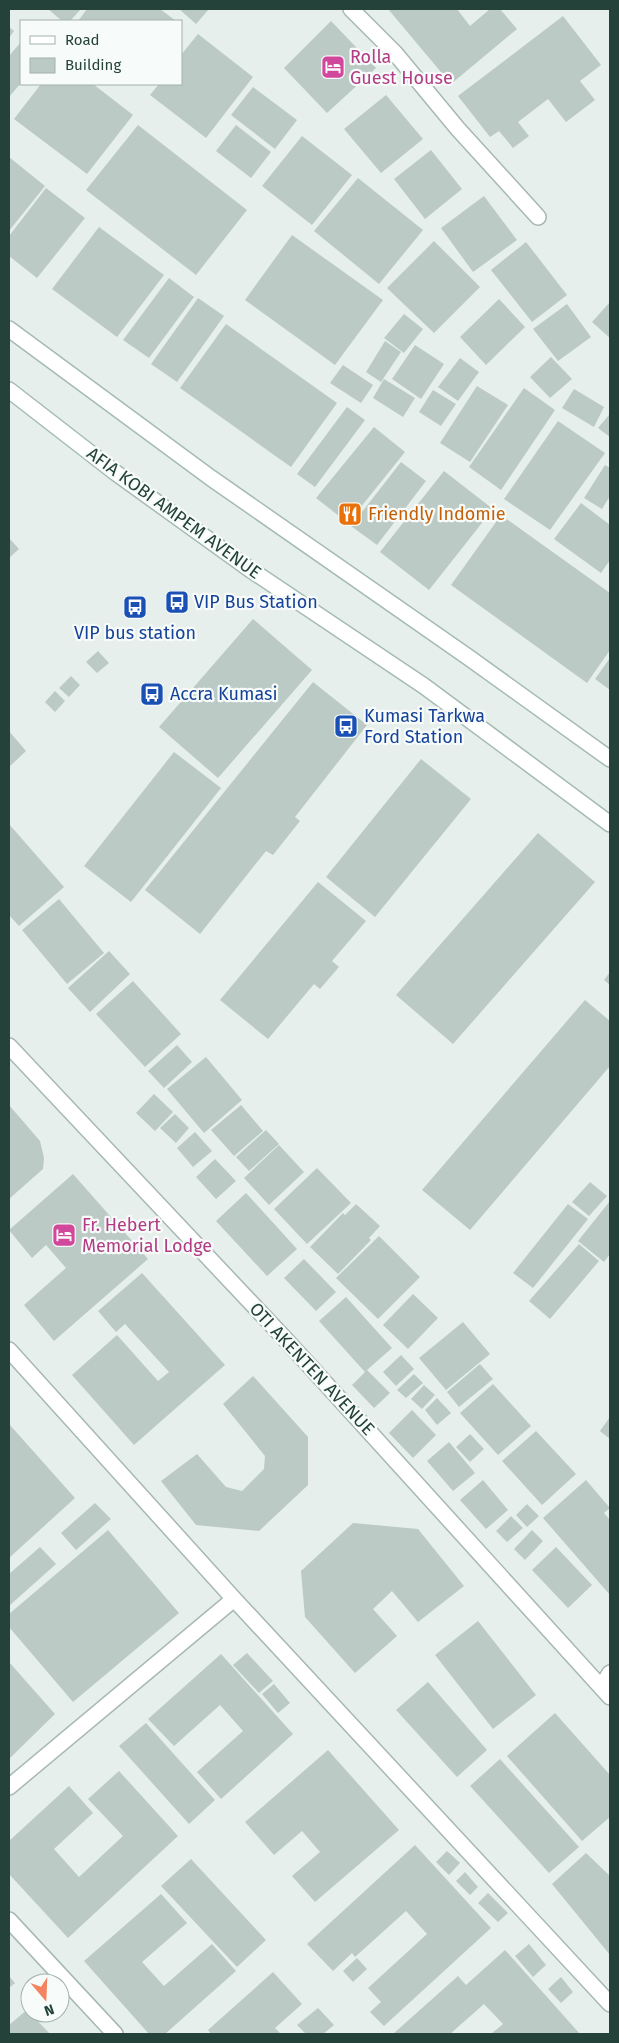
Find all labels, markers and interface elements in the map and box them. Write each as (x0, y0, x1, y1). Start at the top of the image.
legend (20, 20, 182, 85)
text: Road (65, 31, 100, 49)
place label: Rolla Guest House (350, 46, 453, 89)
hotel icon: Rolla Guest House (320, 54, 346, 80)
text: Building (65, 56, 121, 74)
street label: AFIA KOBI AMPEM AVENUE (83, 442, 265, 584)
restaurant icon: Friendly Indomie (337, 501, 363, 527)
place label: Friendly Indomie (368, 503, 506, 525)
bus stop icon: VIP Bus Station (164, 589, 190, 615)
place label: VIP Bus Station (194, 591, 318, 613)
bus stop icon: VIP bus station (122, 594, 148, 620)
place label: VIP bus station (74, 622, 196, 644)
bus stop icon: Accra Kumasi (139, 681, 165, 707)
place label: Accra Kumasi (170, 683, 277, 705)
place label: Kumasi Tarkwa Ford Station (364, 705, 485, 748)
bus stop icon: Kumasi Tarkwa Ford Station (333, 713, 359, 739)
place label: Fr. Hebert Memorial Lodge (82, 1214, 212, 1257)
hotel icon: Fr. Hebert Memorial Lodge (51, 1222, 77, 1248)
street label: OTI AKENTEN AVENUE (245, 1298, 379, 1440)
north arrow (20, 1973, 70, 2023)
text: N (42, 2000, 56, 2019)

